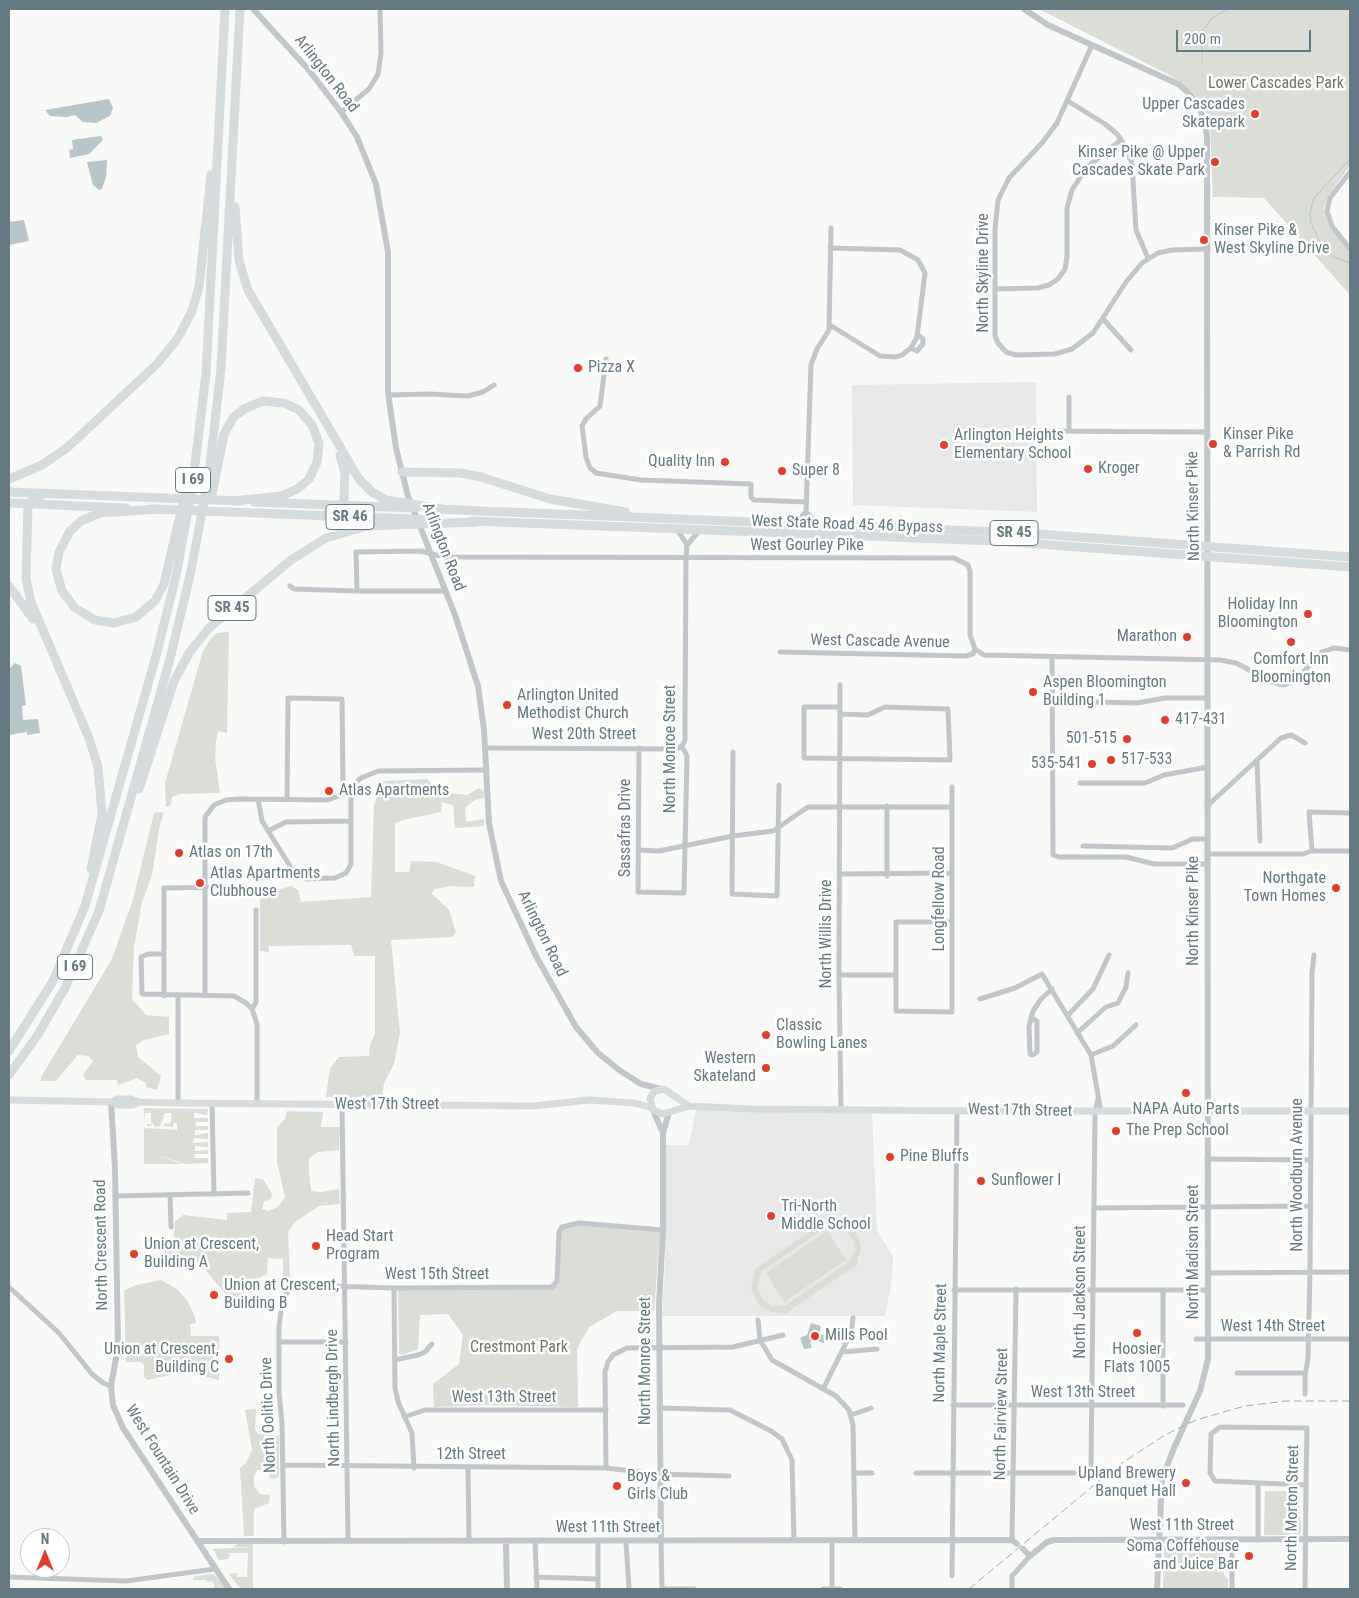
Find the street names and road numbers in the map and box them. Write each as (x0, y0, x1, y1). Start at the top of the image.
street label: Arlington Road (290, 31, 362, 117)
street label: North Skyline Drive (974, 213, 994, 333)
street label: North Kinser Pike (1183, 451, 1205, 561)
road number: I 69 (176, 468, 210, 492)
street label: Arlington Road (417, 500, 469, 594)
road number: SR 46 (326, 504, 374, 530)
street label: West State Road 45 46 Bypass (751, 512, 943, 538)
road number: SR 45 (990, 520, 1038, 546)
street label: West Gourley Pike (750, 536, 864, 556)
road number: SR 45 (208, 596, 256, 620)
street label: West Cascade Avenue (810, 631, 950, 653)
street label: North Monroe Street (661, 685, 681, 813)
street label: West 20th Street (532, 725, 636, 745)
street label: Sassafras Drive (616, 779, 636, 877)
street label: Longfellow Road (930, 846, 950, 952)
street label: North Kinser Pike (1184, 856, 1204, 966)
street label: North Willis Drive (817, 879, 837, 989)
street label: Arlington Road (513, 888, 571, 980)
road number: I 69 (58, 954, 92, 980)
street label: West 17th Street (335, 1095, 439, 1115)
street label: North Woodburn Avenue (1288, 1098, 1308, 1252)
street label: West 17th Street (968, 1100, 1072, 1122)
street label: North Crescent Road (91, 1179, 113, 1311)
street label: North Madison Street (1184, 1185, 1204, 1319)
street label: North Jackson Street (1071, 1225, 1091, 1359)
street label: West 15th Street (385, 1265, 489, 1285)
street label: North Maple Street (930, 1283, 952, 1403)
street label: North Monroe Street (636, 1297, 656, 1425)
street label: West 14th Street (1221, 1317, 1325, 1337)
street label: North Lindbergh Drive (323, 1329, 345, 1467)
street label: North Fairview Street (991, 1347, 1013, 1481)
street label: North Oolitic Drive (257, 1357, 281, 1473)
street label: West 13th Street (1031, 1383, 1135, 1403)
street label: West 13th Street (452, 1388, 556, 1408)
street label: West Fountain Drive (121, 1402, 203, 1518)
street label: 12th Street (436, 1445, 506, 1465)
street label: North Morton Street (1282, 1445, 1304, 1571)
street label: West 11th Street (1130, 1516, 1234, 1536)
street label: West 11th Street (556, 1518, 660, 1538)

